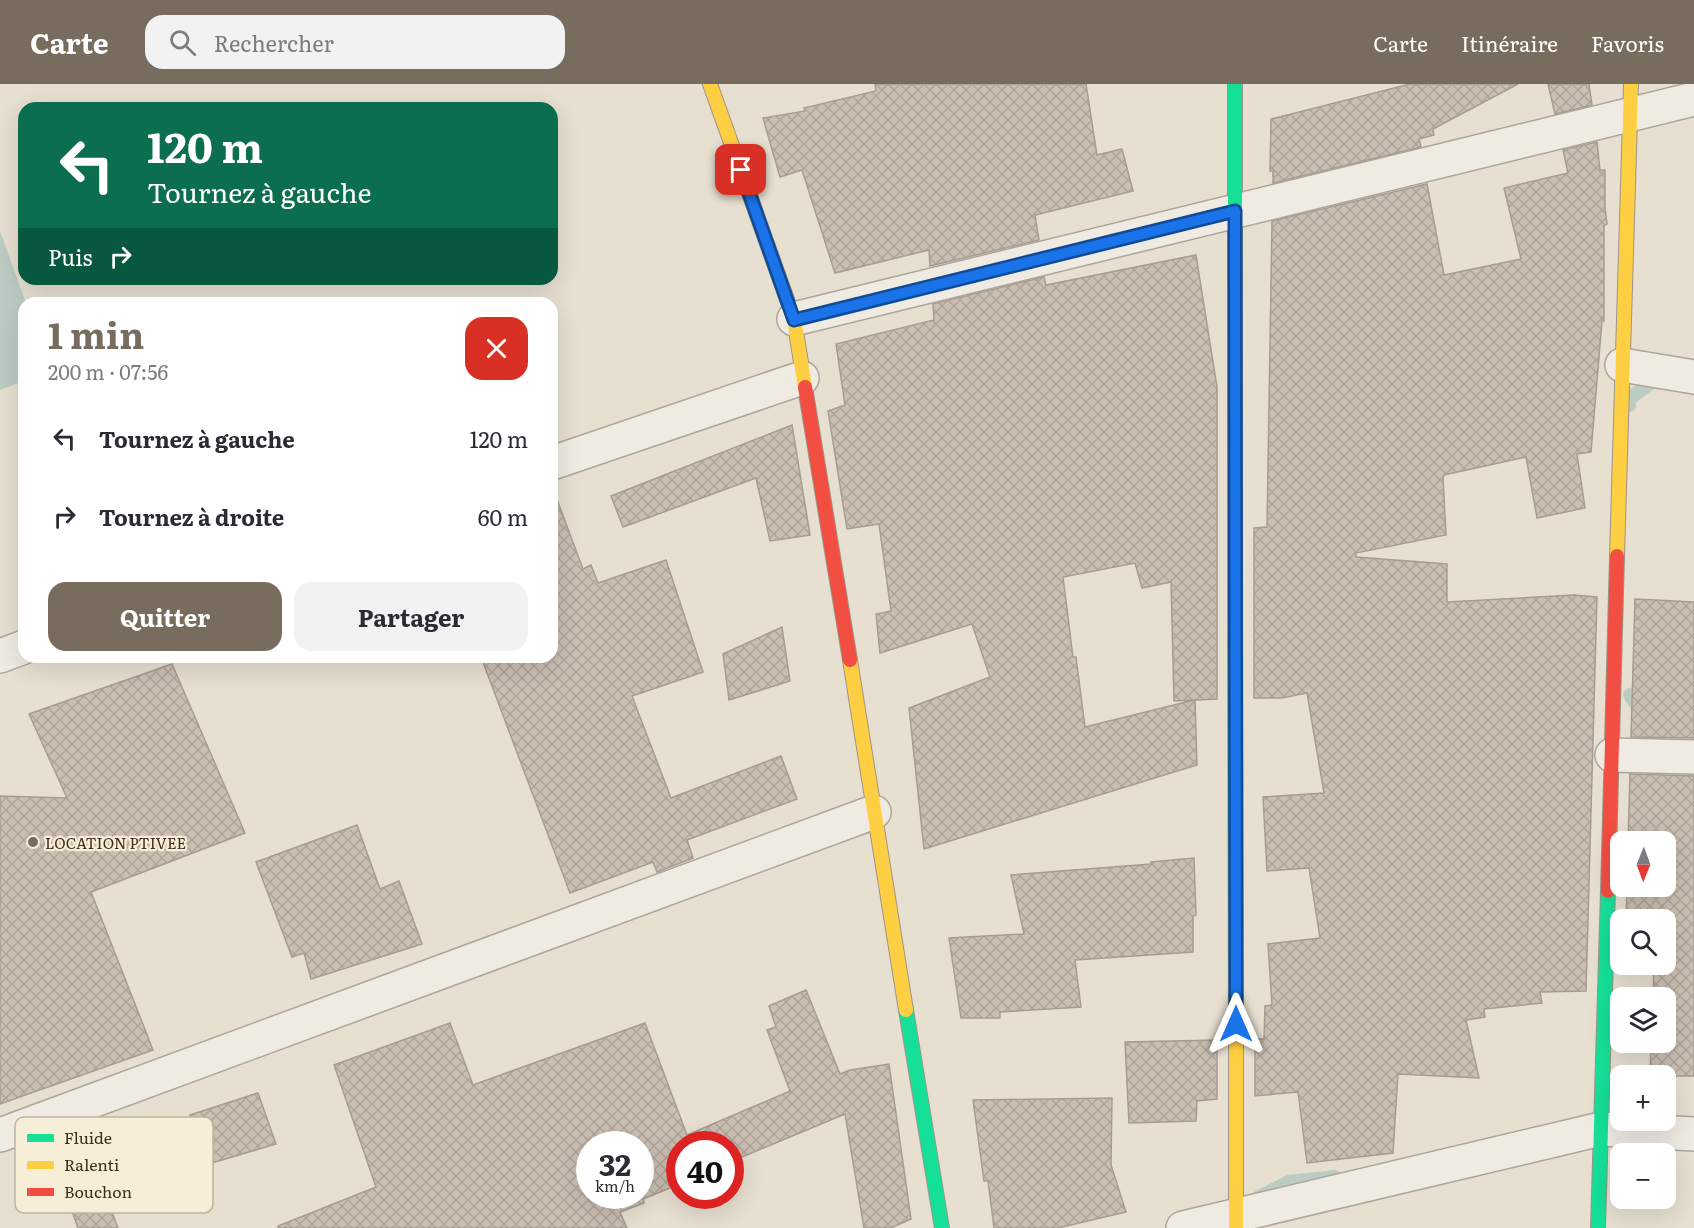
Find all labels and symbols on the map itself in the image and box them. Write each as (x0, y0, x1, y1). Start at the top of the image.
pin (715, 144, 766, 195)
place label: LOCATION PTIVEE (45, 831, 186, 854)
north arrow (1610, 831, 1676, 897)
marker: LOCATION PTIVEE (26, 835, 40, 849)
position arrow (1204, 992, 1268, 1056)
legend (15, 1117, 213, 1213)
text: Fluide (64, 1125, 112, 1149)
speed limit sign: 40 (666, 1131, 744, 1209)
text: Ralenti (64, 1152, 119, 1176)
text: Bouchon (64, 1179, 133, 1203)

